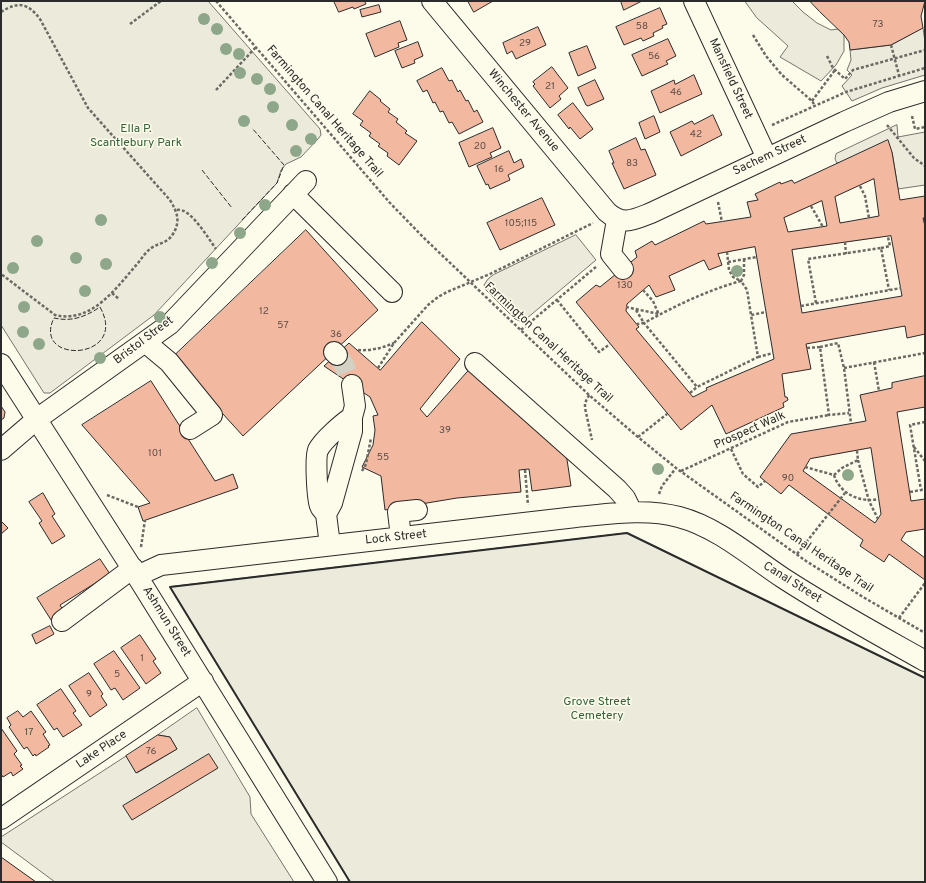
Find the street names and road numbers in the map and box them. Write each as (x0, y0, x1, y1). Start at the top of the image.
street label: Mansfield Street (705, 36, 755, 122)
street label: Farmington Canal Heritage Trail (263, 43, 385, 181)
street label: Winchester Avenue (484, 67, 562, 155)
street label: Sachem Street (731, 133, 809, 179)
street label: Farmington Canal Heritage Trail (481, 280, 615, 406)
street label: Bristol Street (111, 314, 177, 368)
street label: Prospect Walk (712, 409, 788, 453)
street label: Farmington Canal Heritage Trail (726, 489, 876, 597)
street label: Lock Street (365, 528, 427, 548)
street label: Canal Street (760, 559, 824, 607)
street label: Ashmun Street (139, 584, 193, 660)
street label: Lake Place (74, 728, 130, 772)

